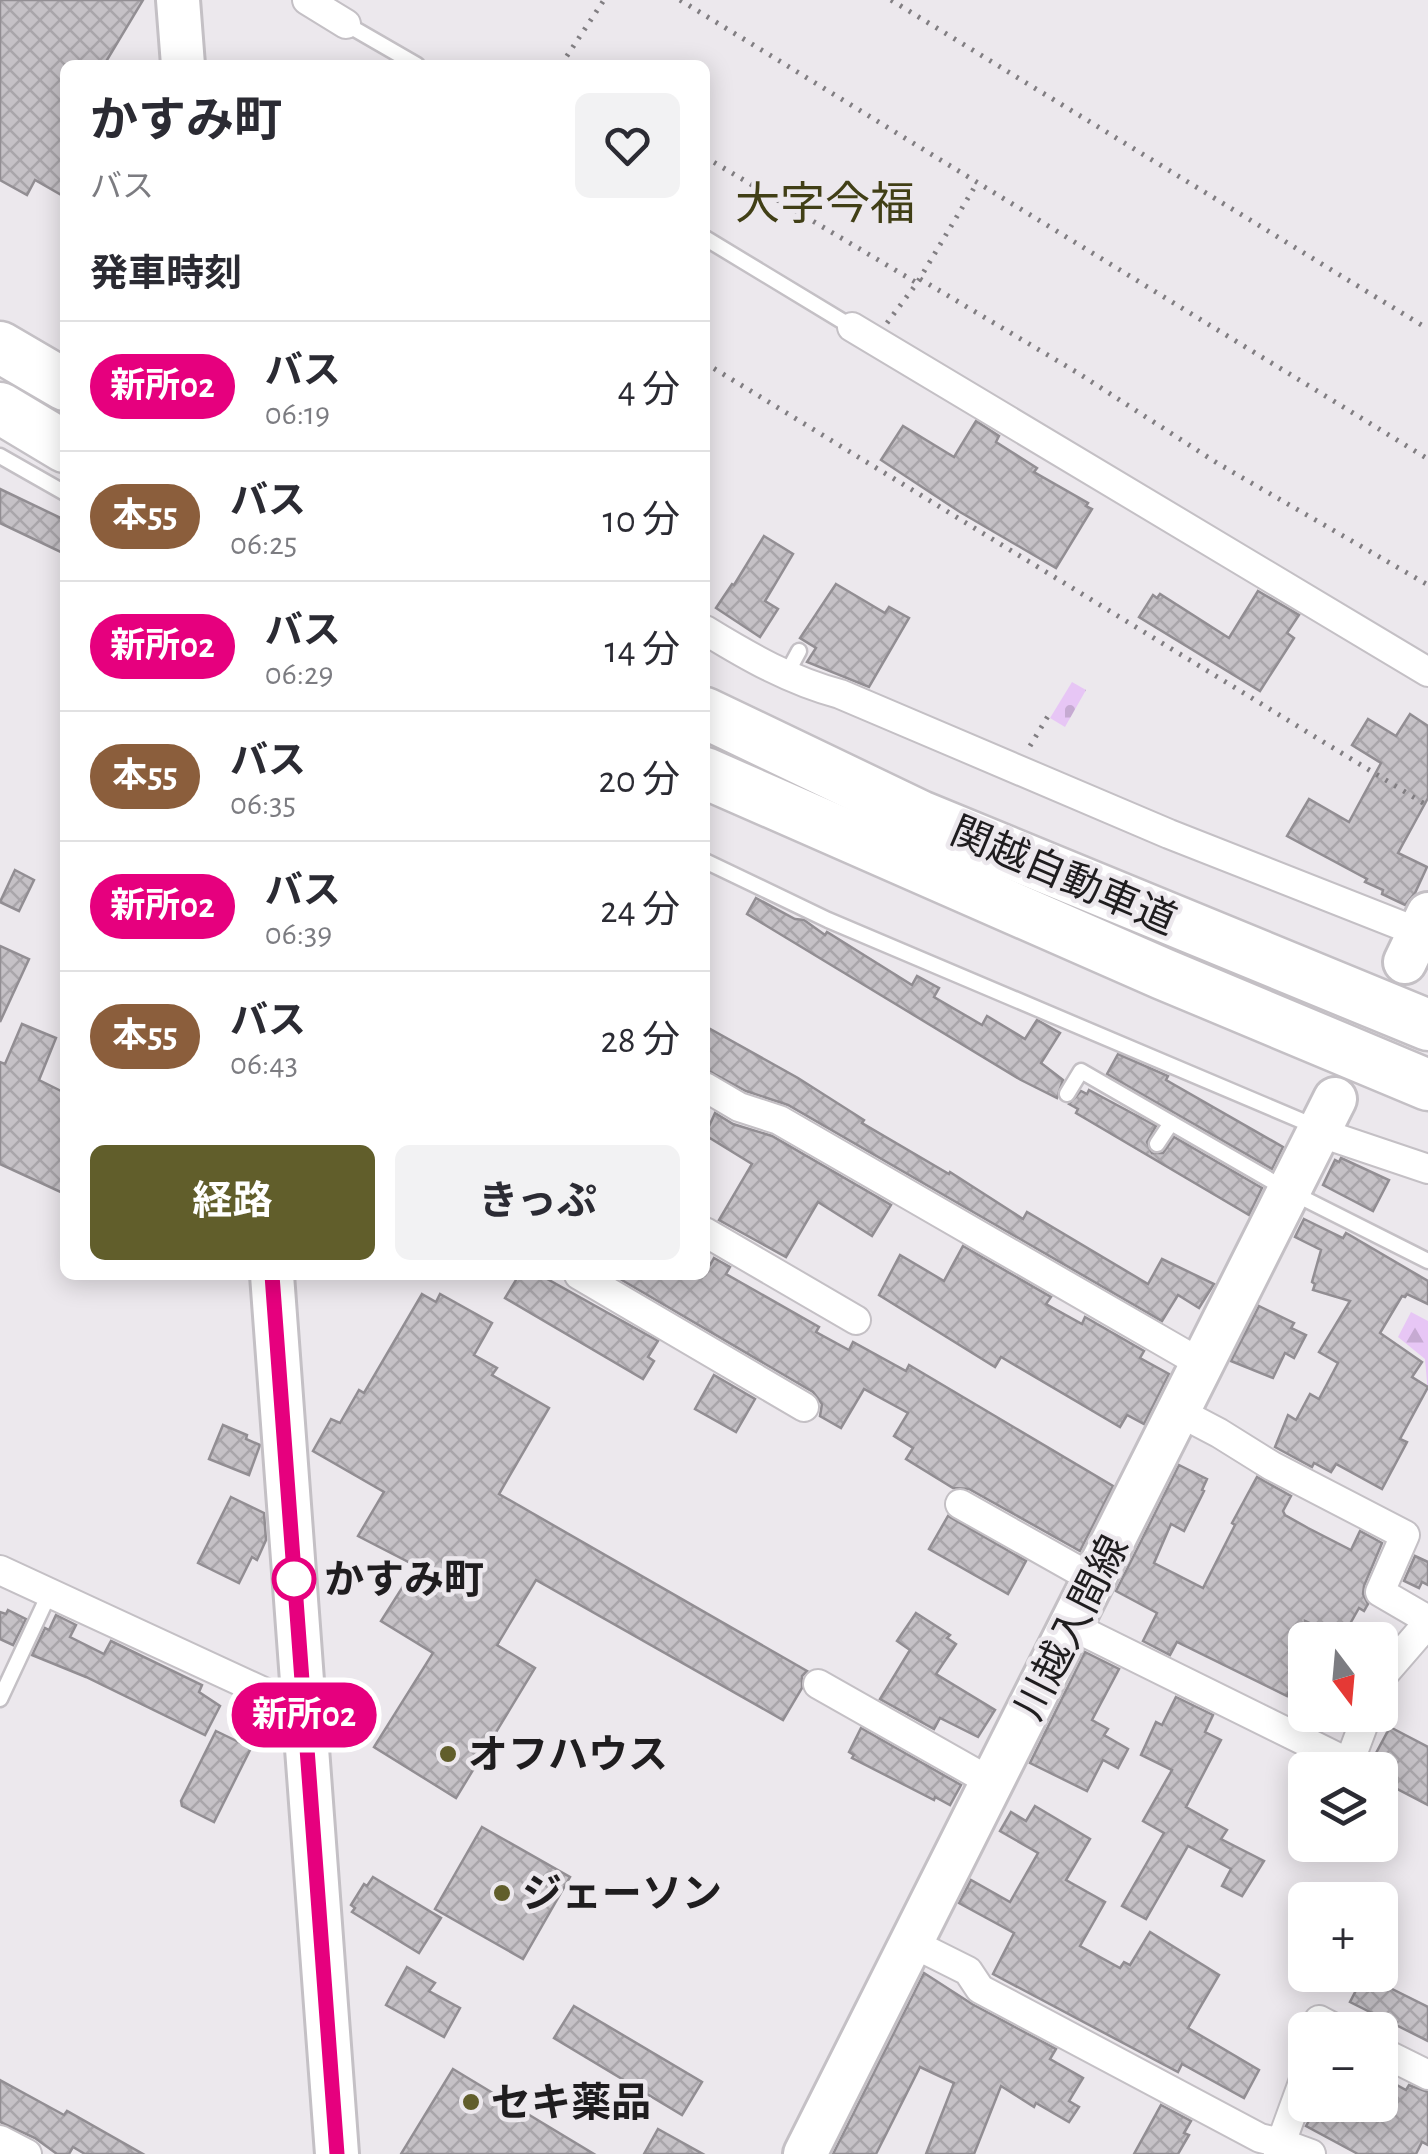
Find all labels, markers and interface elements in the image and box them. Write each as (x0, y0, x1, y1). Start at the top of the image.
button: heart (575, 93, 680, 198)
text: かすみ町 (90, 98, 282, 146)
text: バス (90, 171, 154, 203)
district label: 大字今福 (735, 180, 915, 228)
text: 発車時刻 (90, 256, 242, 294)
text: バス (265, 353, 341, 391)
text: 新所02 (110, 369, 215, 404)
text: 4 分 (617, 372, 680, 410)
text: 06:19 (265, 398, 330, 430)
text: バス (230, 483, 306, 521)
text: 本55 (112, 499, 178, 534)
text: 10 分 (603, 502, 680, 540)
text: 06:25 (230, 528, 297, 560)
text: バス (265, 613, 341, 651)
text: 新所02 (110, 629, 215, 664)
text: 14 分 (604, 632, 680, 670)
text: 06:29 (265, 658, 334, 690)
text: バス (230, 743, 306, 781)
text: 本55 (112, 759, 178, 794)
text: 20 分 (598, 762, 680, 800)
text: 06:35 (230, 788, 296, 820)
street label: 関越自動車道 (945, 810, 1182, 942)
text: バス (265, 873, 341, 911)
text: 新所02 (110, 889, 215, 924)
text: 24 分 (600, 892, 680, 930)
text: 06:39 (265, 918, 332, 950)
text: バス (230, 1003, 306, 1041)
text: 本55 (112, 1019, 178, 1054)
text: 28 分 (600, 1022, 680, 1060)
text: 06:43 (230, 1048, 298, 1080)
button: 経路 (90, 1145, 375, 1260)
button: きっぷ (395, 1145, 680, 1260)
street label: 川越入間線 (1008, 1529, 1136, 1726)
marker: かすみ町 (273, 1558, 315, 1600)
place label: かすみ町 (324, 1560, 484, 1601)
north arrow (1288, 1622, 1398, 1732)
map controls (1288, 1622, 1398, 2122)
line badge: 新所02 (234, 1682, 374, 1748)
text: 新所02 (252, 1698, 356, 1733)
place label: オフハウス (468, 1735, 668, 1776)
marker: オフハウス (437, 1743, 459, 1765)
button: layers (1288, 1752, 1398, 1862)
place label: ジェーソン (522, 1874, 722, 1915)
marker: ジェーソン (491, 1882, 513, 1904)
button: + (1288, 1882, 1398, 1992)
button: − (1288, 2012, 1398, 2122)
place label: セキ薬品 (491, 2081, 651, 2124)
marker: セキ薬品 (460, 2091, 482, 2113)

